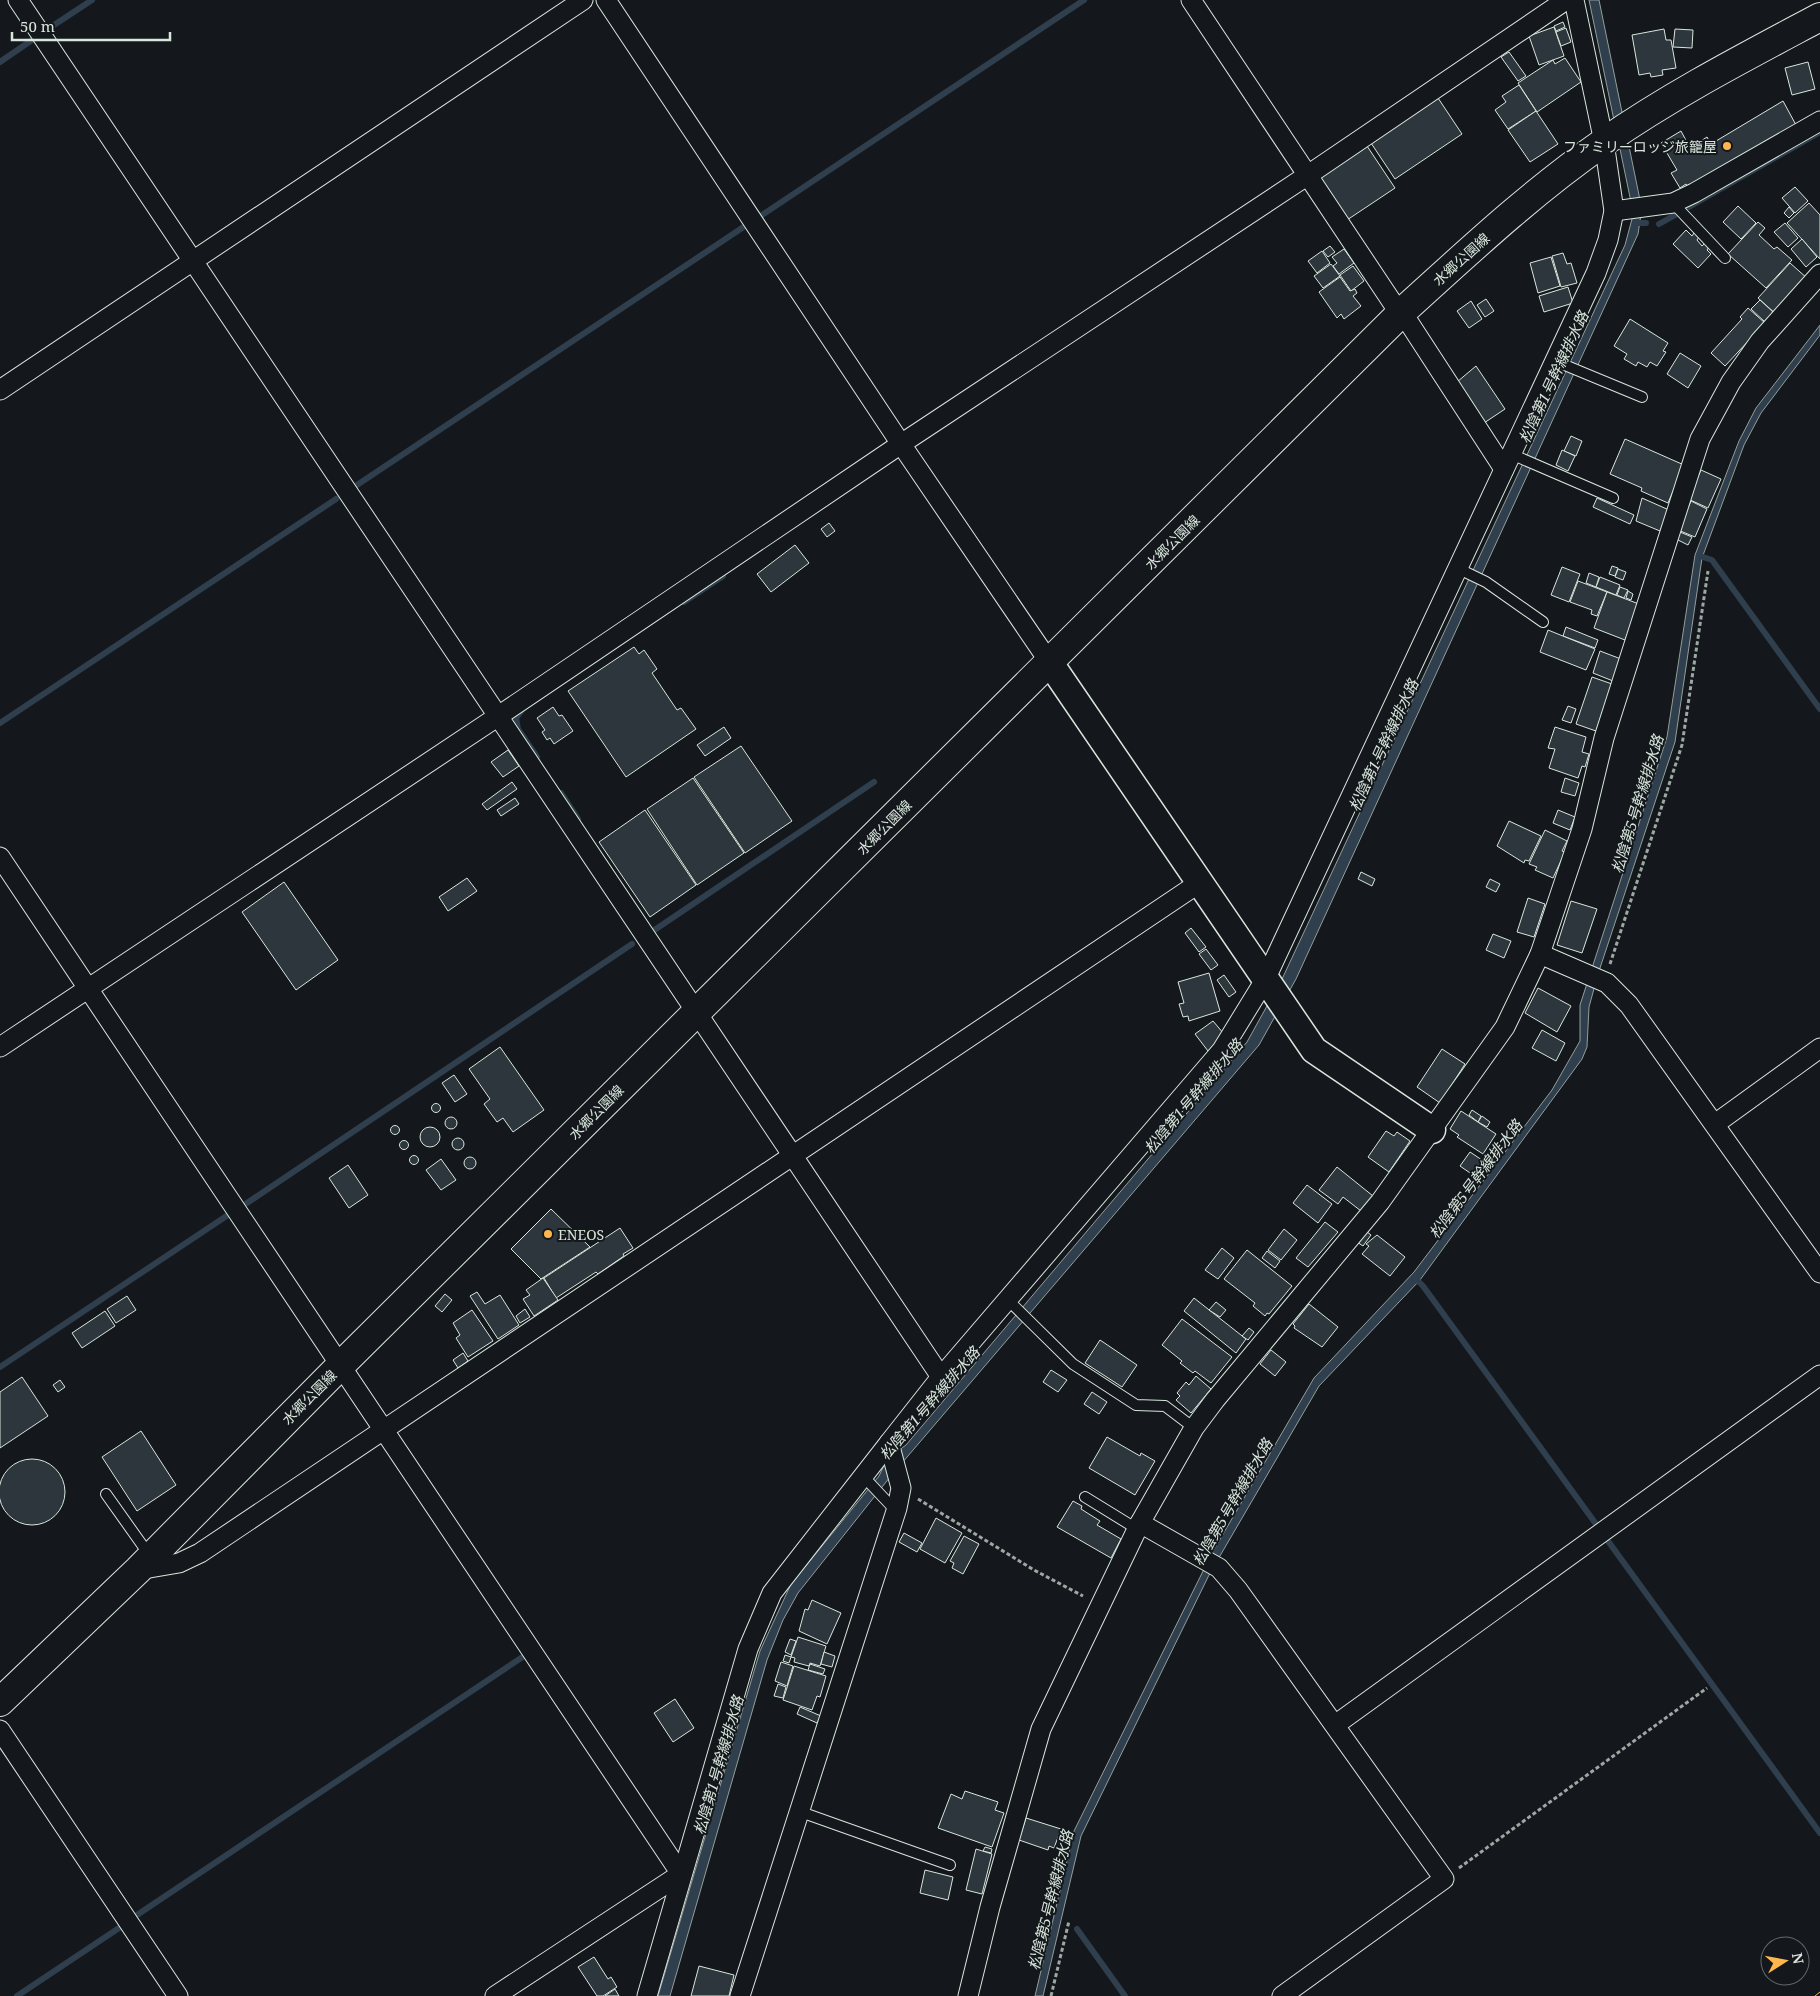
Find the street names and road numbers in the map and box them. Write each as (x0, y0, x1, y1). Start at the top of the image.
street label: 水郷公園線 (1429, 229, 1493, 289)
street label: 水郷公園線 (1141, 511, 1203, 573)
street label: 水郷公園線 (853, 796, 915, 858)
street label: 水郷公園線 (565, 1081, 627, 1143)
street label: 水郷公園線 (278, 1366, 340, 1428)

